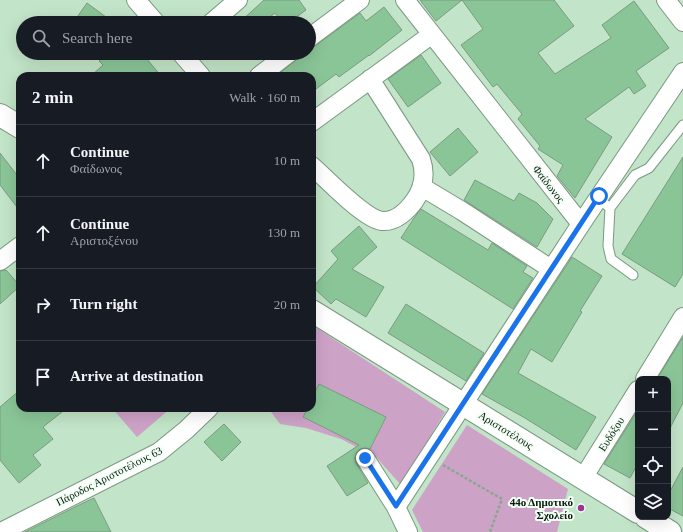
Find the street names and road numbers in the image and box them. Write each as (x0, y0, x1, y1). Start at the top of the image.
street label: Φαίδωνος (531, 163, 568, 206)
street label: Αριστοτέλους (477, 409, 536, 452)
street label: Ευδόξου (596, 414, 627, 454)
street label: Πάροδος Αριστοτέλους 63 (54, 444, 165, 508)

